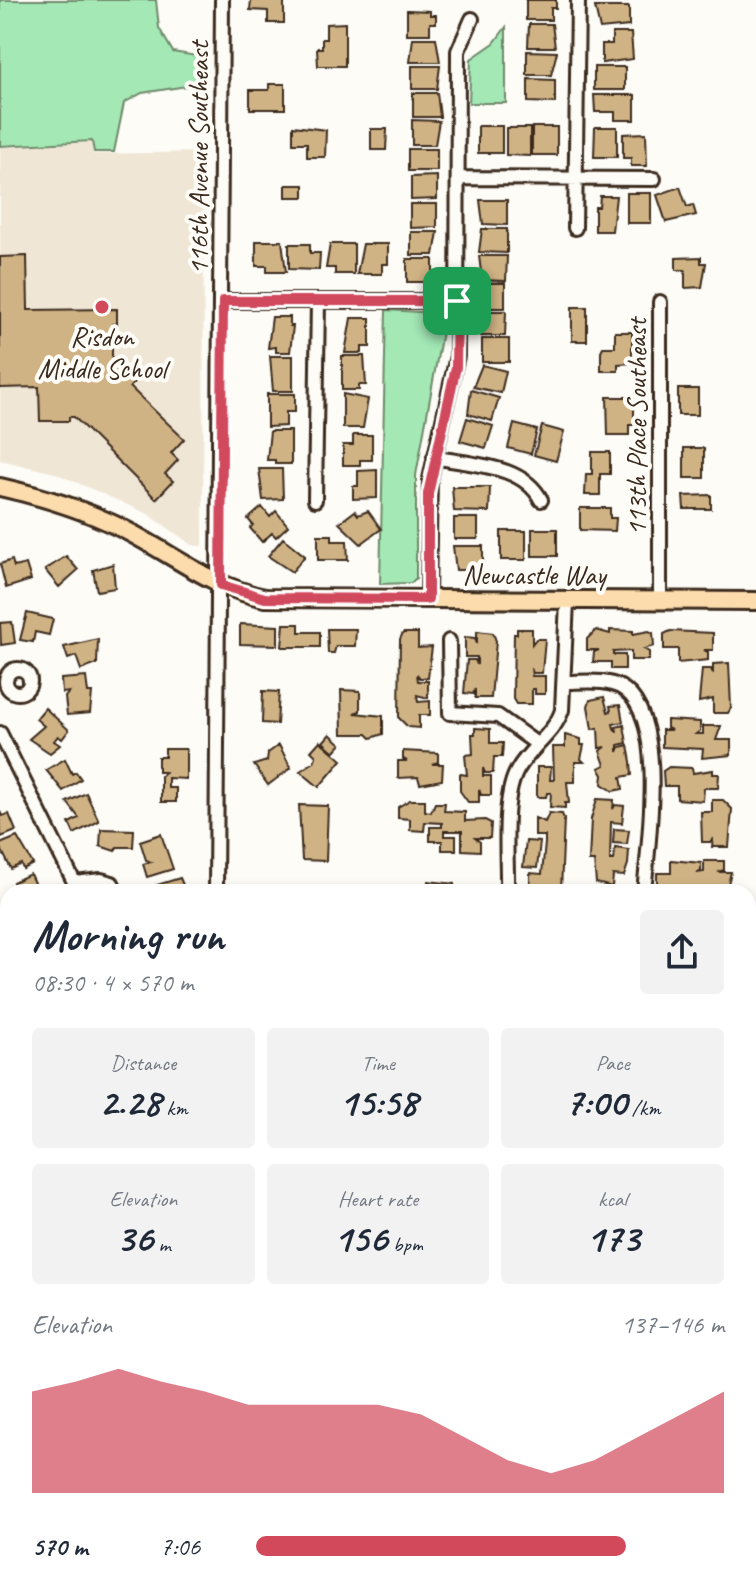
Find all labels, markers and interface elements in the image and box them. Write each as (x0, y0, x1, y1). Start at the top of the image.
street label: 116th Avenue Southeast (181, 39, 216, 275)
pin (423, 267, 491, 335)
icon: arrive (435, 279, 479, 323)
marker: Risdon Middle School (93, 298, 111, 316)
street label: 113th Place Southeast (619, 315, 654, 536)
place label: Risdon Middle School (38, 319, 172, 386)
street label: Newcastle Way (462, 557, 608, 592)
text: Morning run (32, 908, 224, 963)
button: share (640, 910, 724, 994)
text: 08:30 · 4 × 570 m (32, 966, 193, 999)
text: Distance (111, 1049, 176, 1077)
text: Time (361, 1049, 395, 1077)
text: Pace (596, 1049, 630, 1077)
text: 2.28 (99, 1077, 161, 1127)
text: 15:58 (339, 1077, 417, 1127)
text: 7:00 (565, 1077, 627, 1127)
text: km (161, 1094, 188, 1122)
text: /km (627, 1094, 661, 1122)
text: Elevation (109, 1185, 177, 1213)
text: Heart rate (338, 1185, 418, 1213)
text: kcal (598, 1185, 627, 1213)
text: 36 (116, 1213, 153, 1263)
text: 156 (333, 1213, 387, 1263)
text: 173 (586, 1213, 640, 1263)
text: m (153, 1230, 171, 1258)
text: bpm (387, 1230, 423, 1258)
text: Elevation (32, 1308, 112, 1341)
text: 137–146 m (621, 1308, 724, 1341)
text: 570 m (32, 1530, 88, 1563)
text: 7:06 (160, 1530, 200, 1563)

